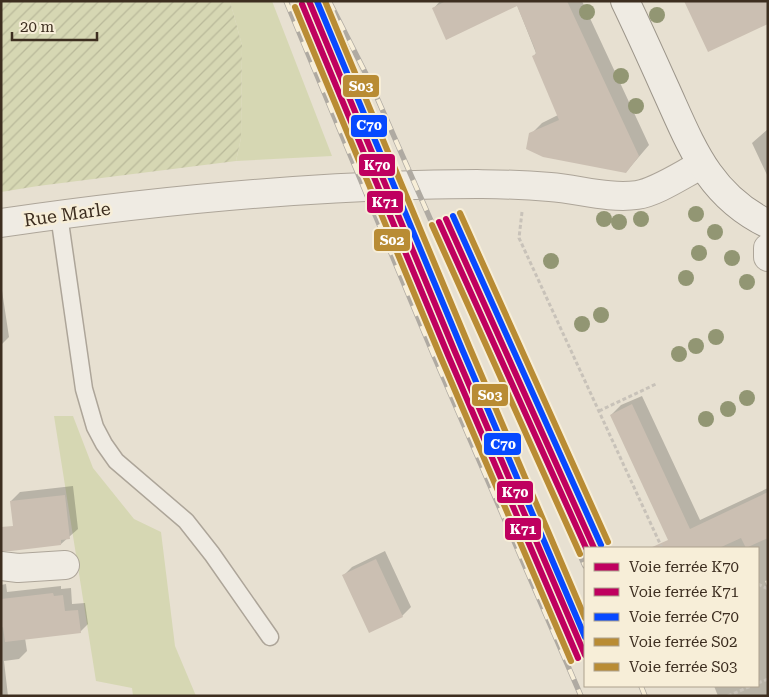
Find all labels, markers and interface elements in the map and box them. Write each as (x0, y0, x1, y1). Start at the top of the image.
scale bar (12, 10, 98, 42)
text: 20 m (20, 18, 55, 36)
line badge: S03 (342, 74, 380, 98)
text: S03 (349, 78, 373, 94)
line badge: C70 (350, 114, 388, 138)
text: C70 (356, 117, 382, 133)
line badge: K70 (358, 153, 396, 177)
text: K70 (364, 157, 391, 173)
line badge: K71 (366, 190, 404, 214)
text: K71 (372, 194, 399, 210)
street label: Rue Marle (22, 198, 112, 230)
line badge: S02 (373, 228, 411, 252)
text: S02 (380, 232, 404, 248)
line badge: S03 (471, 383, 509, 407)
text: S03 (478, 387, 502, 403)
line badge: C70 (483, 432, 522, 456)
text: C70 (490, 436, 516, 452)
line badge: K70 (496, 480, 534, 504)
text: K70 (502, 484, 529, 500)
line badge: K71 (504, 517, 542, 541)
text: K71 (510, 521, 537, 537)
legend (584, 547, 759, 687)
text: Voie ferrée K70 (629, 558, 739, 576)
text: Voie ferrée K71 (629, 583, 739, 601)
text: Voie ferrée C70 (629, 608, 739, 626)
text: Voie ferrée S02 (629, 633, 737, 651)
text: Voie ferrée S03 (629, 658, 737, 676)

